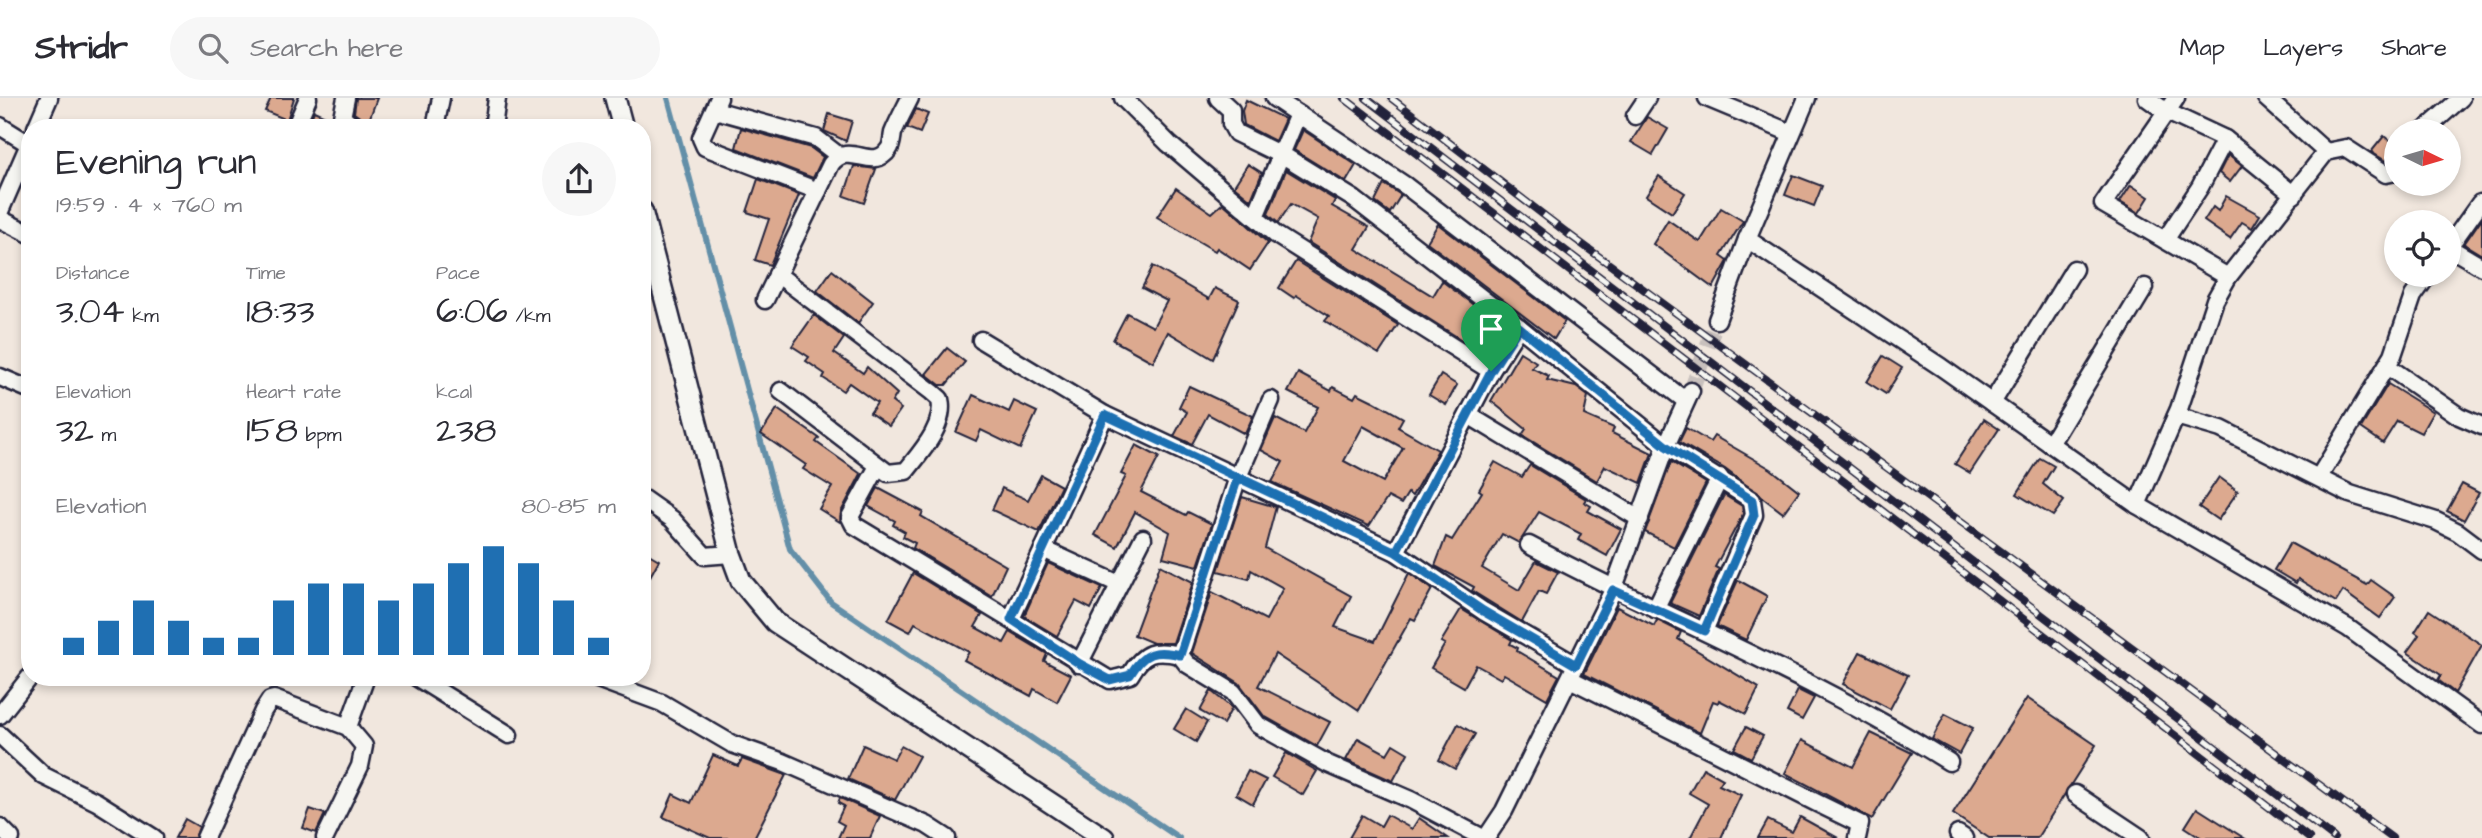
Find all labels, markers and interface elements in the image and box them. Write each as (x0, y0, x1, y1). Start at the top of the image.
search box (170, 17, 660, 80)
text: Stridr (35, 25, 128, 71)
icon: search (194, 29, 232, 67)
text: Search here (250, 30, 403, 66)
text: Map (2180, 31, 2225, 65)
text: Layers (2263, 31, 2343, 65)
text: Share (2381, 31, 2447, 65)
north arrow (2384, 119, 2460, 196)
map controls (2384, 119, 2461, 287)
text: Evening run (56, 137, 257, 189)
button: share (542, 142, 616, 216)
text: 19:59 · 4 × 760 m (56, 189, 242, 221)
button: locate (2384, 210, 2461, 287)
text: Distance (56, 260, 130, 287)
text: Time (246, 260, 286, 287)
text: Pace (436, 260, 480, 287)
text: 3.04 (56, 287, 125, 336)
text: 18:33 (246, 287, 315, 336)
text: 6:06 (436, 287, 508, 336)
pin (1461, 299, 1521, 371)
text: km (125, 303, 159, 330)
text: /km (508, 303, 551, 330)
icon: arrive (1472, 310, 1510, 348)
text: Elevation (56, 379, 131, 406)
text: Heart rate (246, 379, 341, 406)
text: kcal (436, 379, 472, 406)
text: 32 (56, 406, 94, 455)
text: 158 (246, 406, 298, 455)
text: 238 (436, 406, 497, 455)
text: m (94, 422, 116, 449)
text: bpm (298, 422, 342, 449)
text: Elevation (56, 490, 147, 522)
text: 80–85 m (521, 490, 616, 522)

